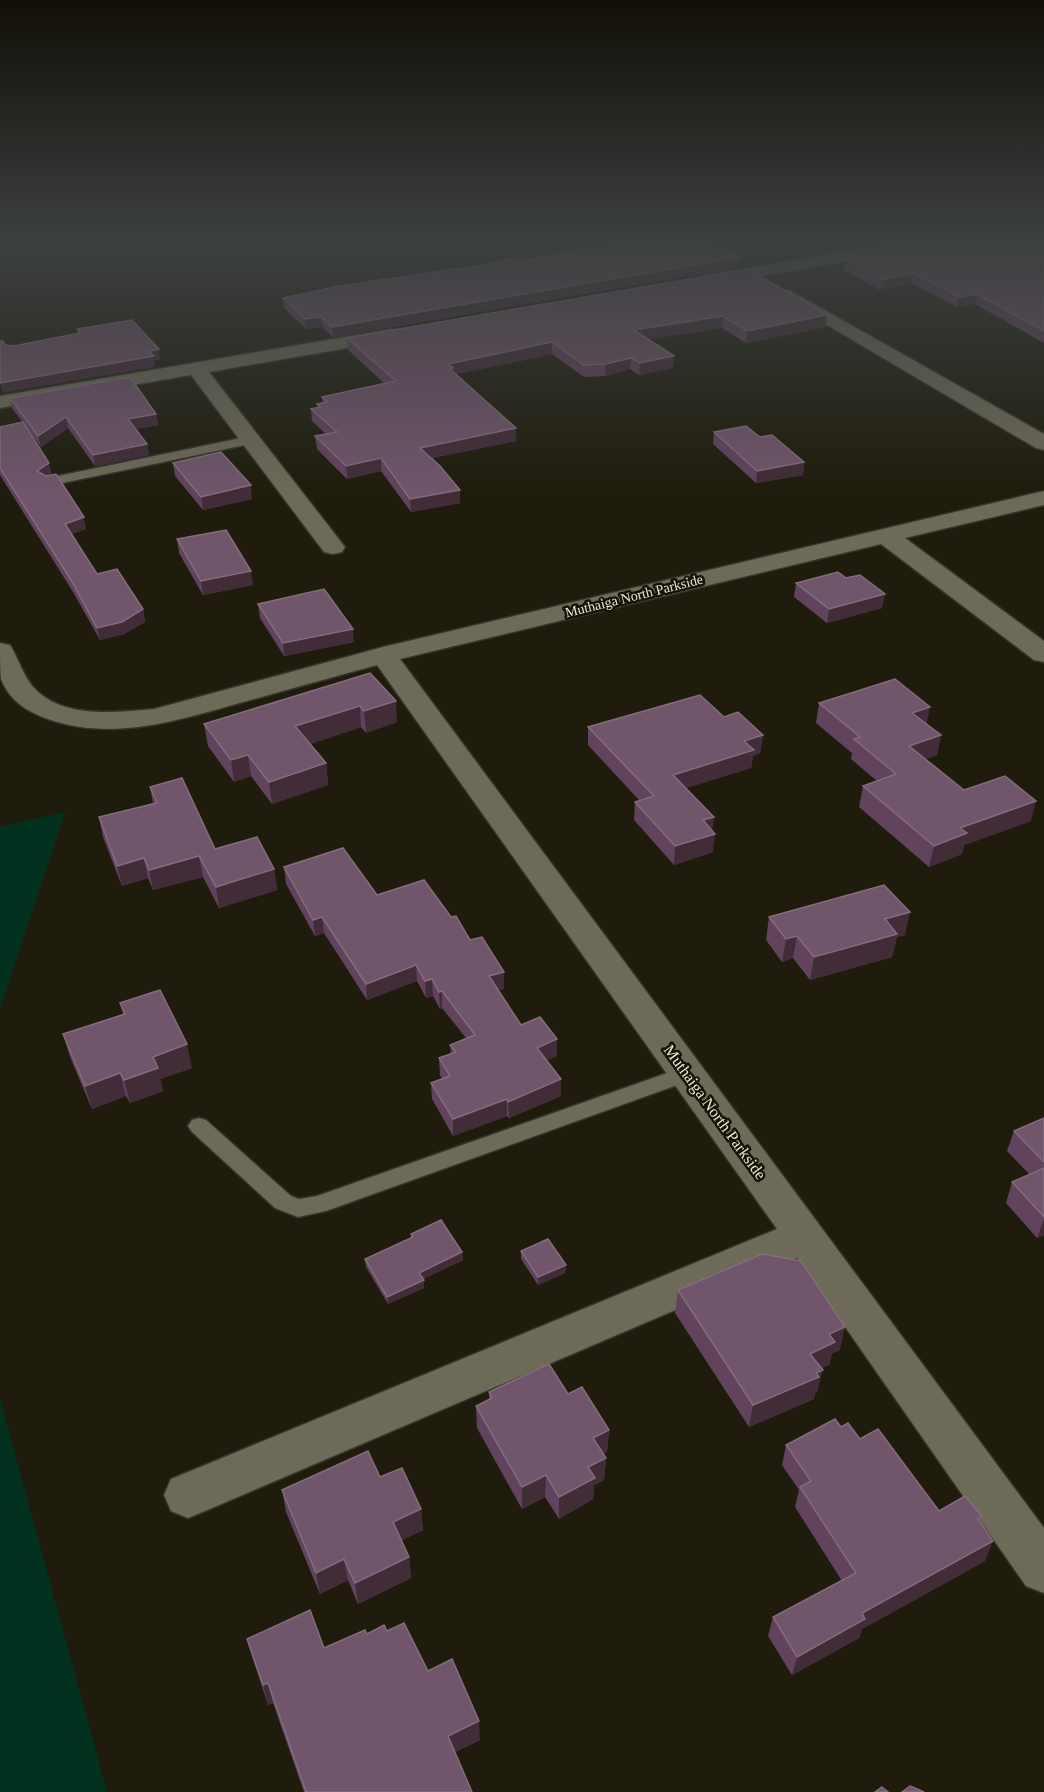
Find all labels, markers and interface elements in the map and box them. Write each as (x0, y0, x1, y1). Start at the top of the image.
street label: Muthaiga North Parkside (564, 572, 704, 620)
street label: Muthaiga North Parkside (660, 1042, 769, 1183)

